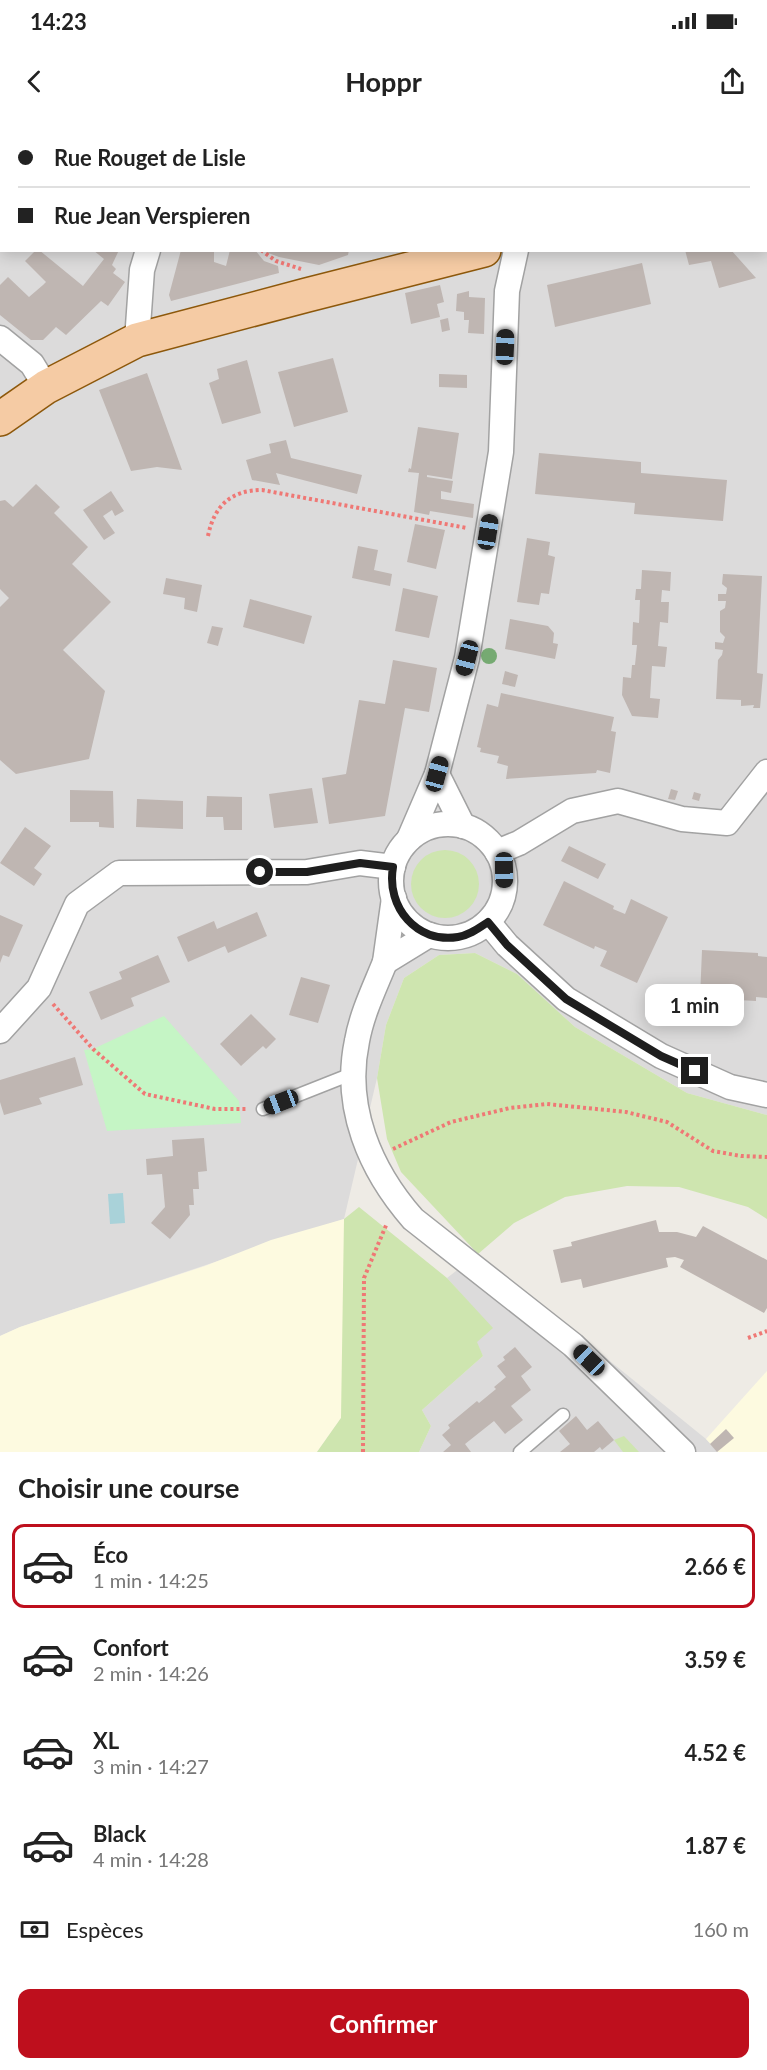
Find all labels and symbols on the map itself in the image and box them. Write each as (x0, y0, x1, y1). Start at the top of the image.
car (495, 329, 515, 365)
car (476, 513, 500, 551)
car (454, 638, 480, 678)
car (424, 754, 450, 794)
car (495, 852, 513, 888)
route start (246, 858, 273, 885)
callout: 1 min (646, 984, 744, 1026)
route end (681, 1057, 708, 1084)
car (261, 1087, 301, 1117)
car (570, 1341, 608, 1379)

